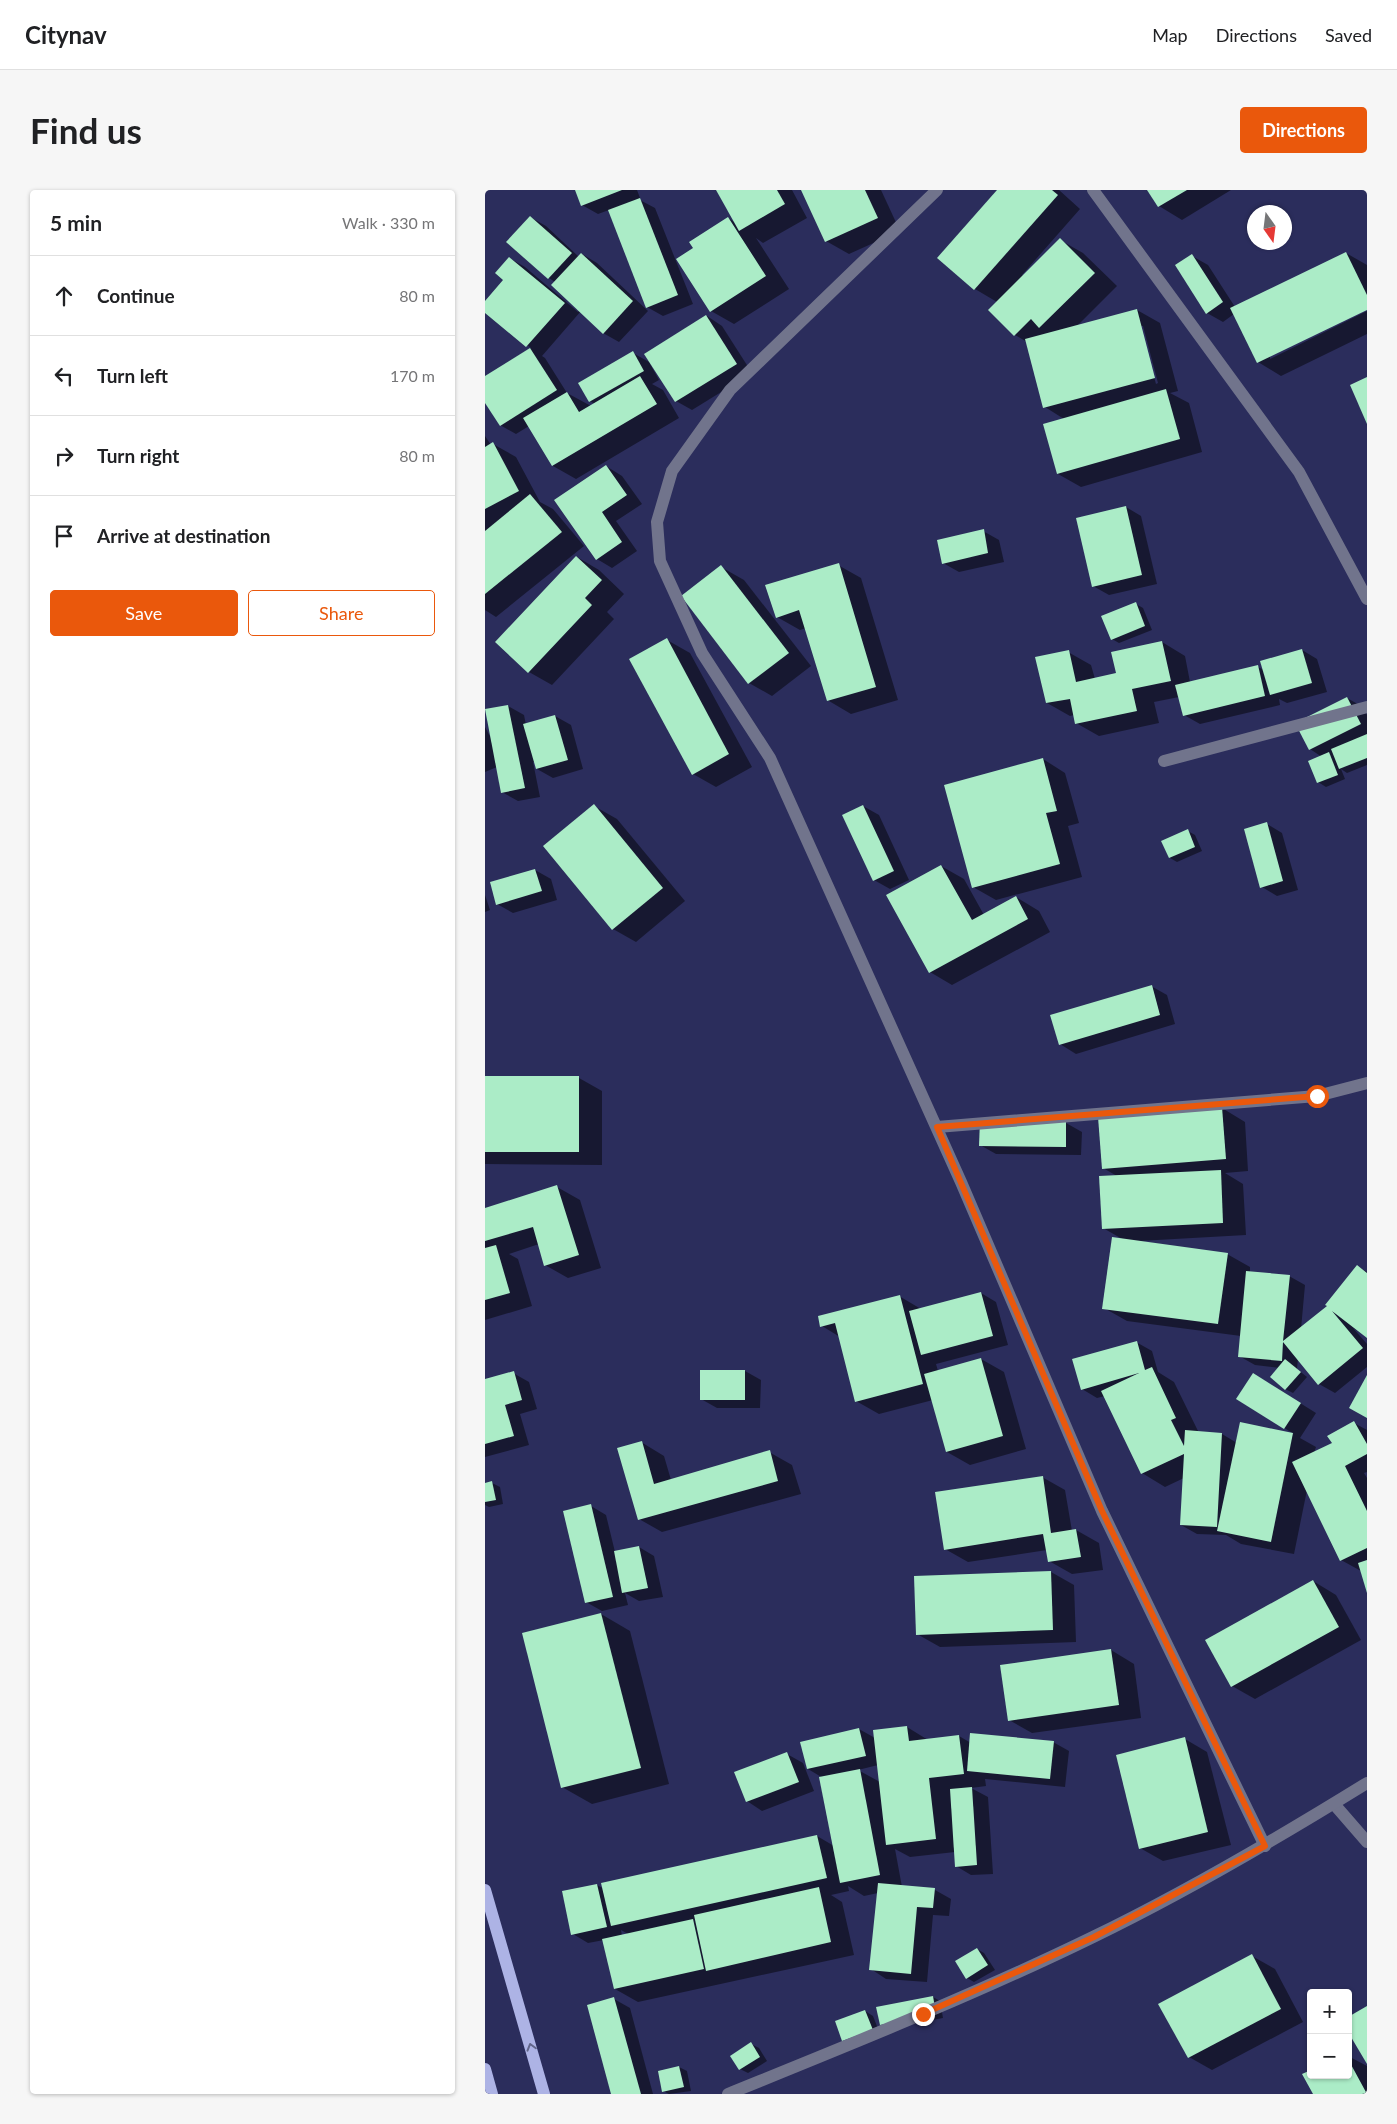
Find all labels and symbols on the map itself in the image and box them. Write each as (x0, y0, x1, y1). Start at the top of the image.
north arrow (1247, 205, 1292, 250)
route start (1306, 1085, 1329, 1108)
route end (912, 2003, 935, 2026)
one-way arrow (526, 2044, 536, 2052)

